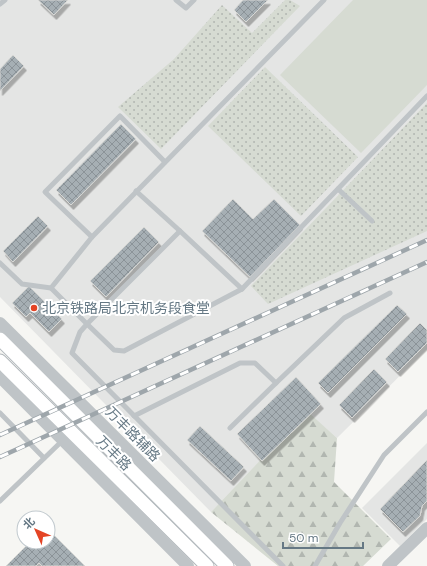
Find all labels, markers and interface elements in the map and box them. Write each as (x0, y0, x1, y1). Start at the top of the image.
place label: 北京铁路局北京机务段食堂 (42, 299, 210, 317)
marker: 北京铁路局北京机务段食堂 (29, 303, 39, 313)
street label: 万丰路辅路 (102, 403, 164, 465)
street label: 万丰路 (93, 432, 135, 474)
north arrow (16, 510, 56, 550)
text: 北 (20, 514, 38, 532)
scale bar (283, 524, 363, 550)
text: 50 m (289, 530, 318, 546)

